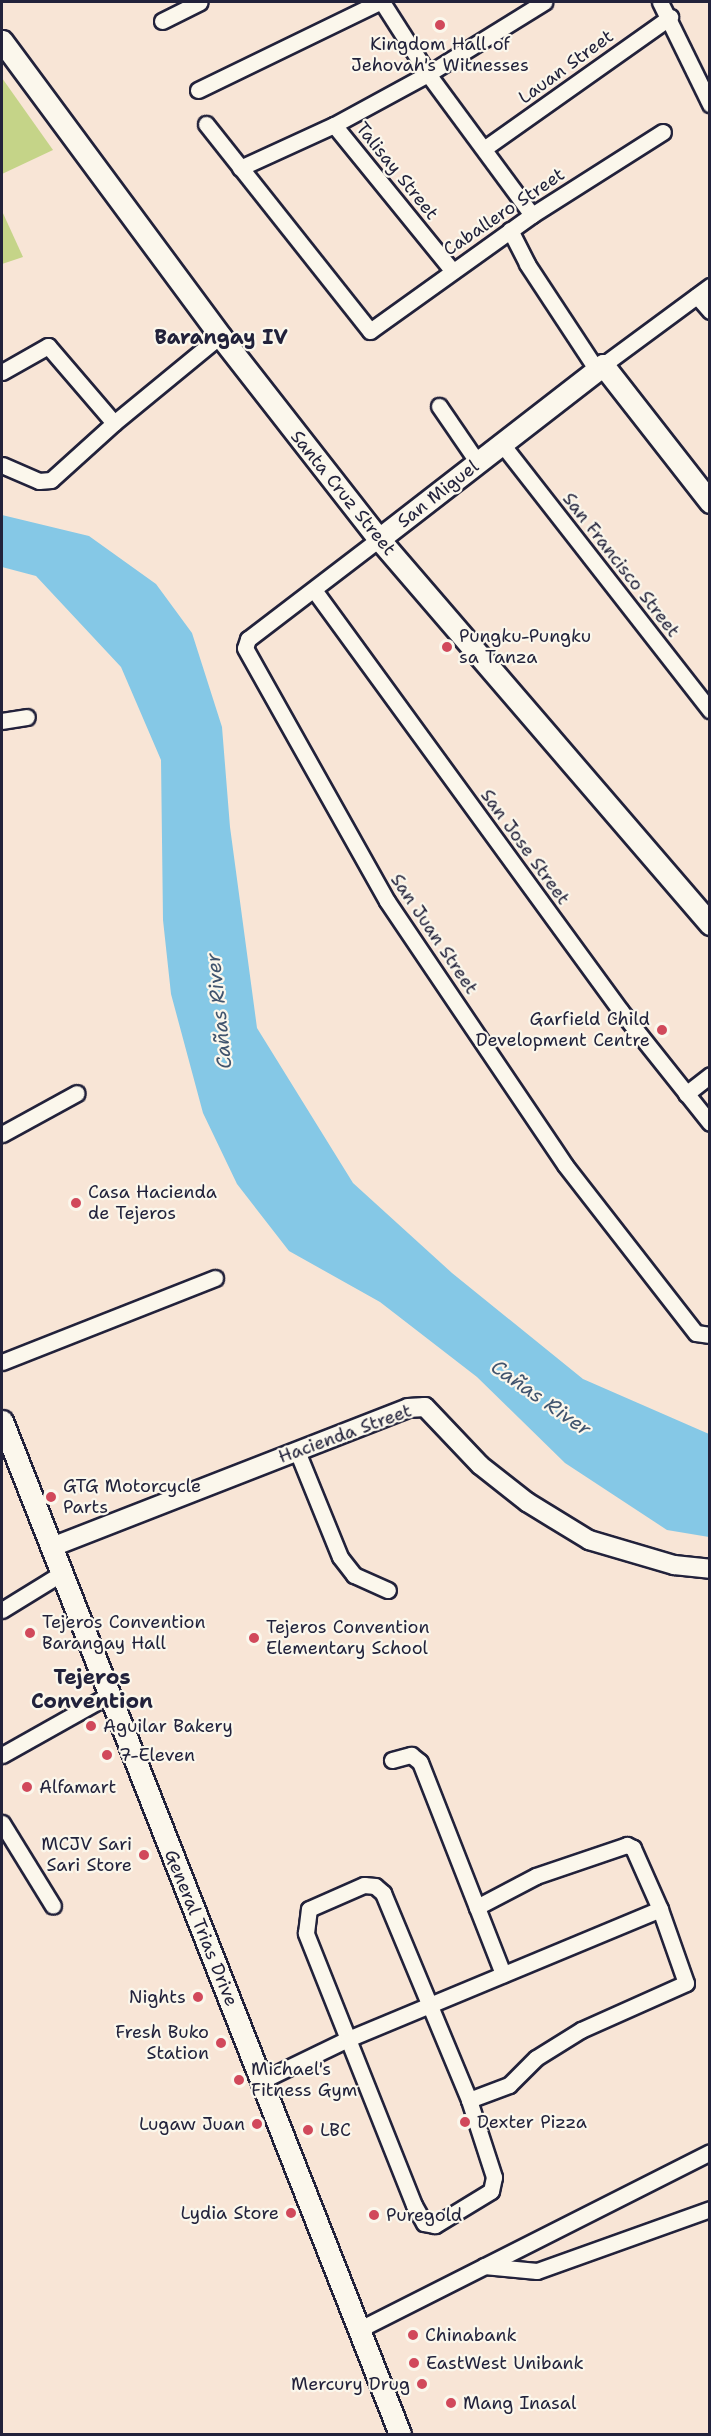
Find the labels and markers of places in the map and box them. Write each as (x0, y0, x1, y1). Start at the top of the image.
marker: Kingdom Hall of Jehovah's Witnesses (433, 18, 447, 32)
place label: Kingdom Hall of Jehovah's Witnesses (351, 34, 529, 76)
place label: Pungku-Pungku sa Tanza (459, 626, 591, 668)
marker: Pungku-Pungku sa Tanza (440, 640, 454, 654)
place label: Garfield Child Development Centre (476, 1009, 650, 1052)
marker: Garfield Child Development Centre (655, 1023, 669, 1037)
place label: Casa Hacienda de Tejeros (88, 1182, 217, 1224)
marker: Casa Hacienda de Tejeros (69, 1196, 83, 1210)
place label: GTG Motorcycle Parts (63, 1476, 201, 1518)
marker: GTG Motorcycle Parts (44, 1490, 58, 1504)
place label: Tejeros Convention Barangay Hall (42, 1612, 205, 1654)
place label: Tejeros Convention Elementary School (266, 1617, 429, 1660)
marker: Tejeros Convention Barangay Hall (23, 1626, 37, 1640)
marker: Tejeros Convention Elementary School (247, 1631, 261, 1645)
place label: Aguilar Bakery (103, 1715, 233, 1737)
marker: Aguilar Bakery (84, 1719, 98, 1733)
place label: 7-Eleven (119, 1744, 195, 1766)
marker: 7-Eleven (100, 1748, 114, 1762)
place label: Alfamart (39, 1776, 116, 1798)
marker: Alfamart (20, 1780, 34, 1794)
place label: MCJV Sari Sari Store (41, 1834, 132, 1876)
marker: MCJV Sari Sari Store (137, 1848, 151, 1862)
place label: Nights (129, 1986, 186, 2008)
marker: Nights (191, 1990, 205, 2004)
place label: Fresh Buko Station (115, 2022, 209, 2064)
marker: Fresh Buko Station (214, 2036, 228, 2050)
place label: Michael's Fitness Gym (251, 2059, 357, 2102)
marker: Michael's Fitness Gym (232, 2073, 246, 2087)
place label: Dexter Pizza (477, 2111, 587, 2133)
place label: Lugaw Juan (139, 2113, 245, 2135)
marker: Dexter Pizza (458, 2115, 472, 2129)
marker: Lugaw Juan (250, 2117, 264, 2131)
place label: LBC (320, 2119, 351, 2141)
marker: LBC (301, 2123, 315, 2137)
place label: Lydia Store (181, 2202, 279, 2224)
place label: Puregold (386, 2204, 462, 2226)
marker: Lydia Store (284, 2206, 298, 2220)
marker: Puregold (367, 2208, 381, 2222)
place label: Chinabank (425, 2324, 517, 2346)
marker: Chinabank (406, 2328, 420, 2342)
place label: EastWest Unibank (426, 2352, 584, 2374)
marker: EastWest Unibank (407, 2356, 421, 2370)
place label: Mercury Drug (291, 2373, 410, 2395)
marker: Mercury Drug (415, 2377, 429, 2391)
place label: Mang Inasal (463, 2392, 576, 2414)
marker: Mang Inasal (444, 2396, 458, 2410)

